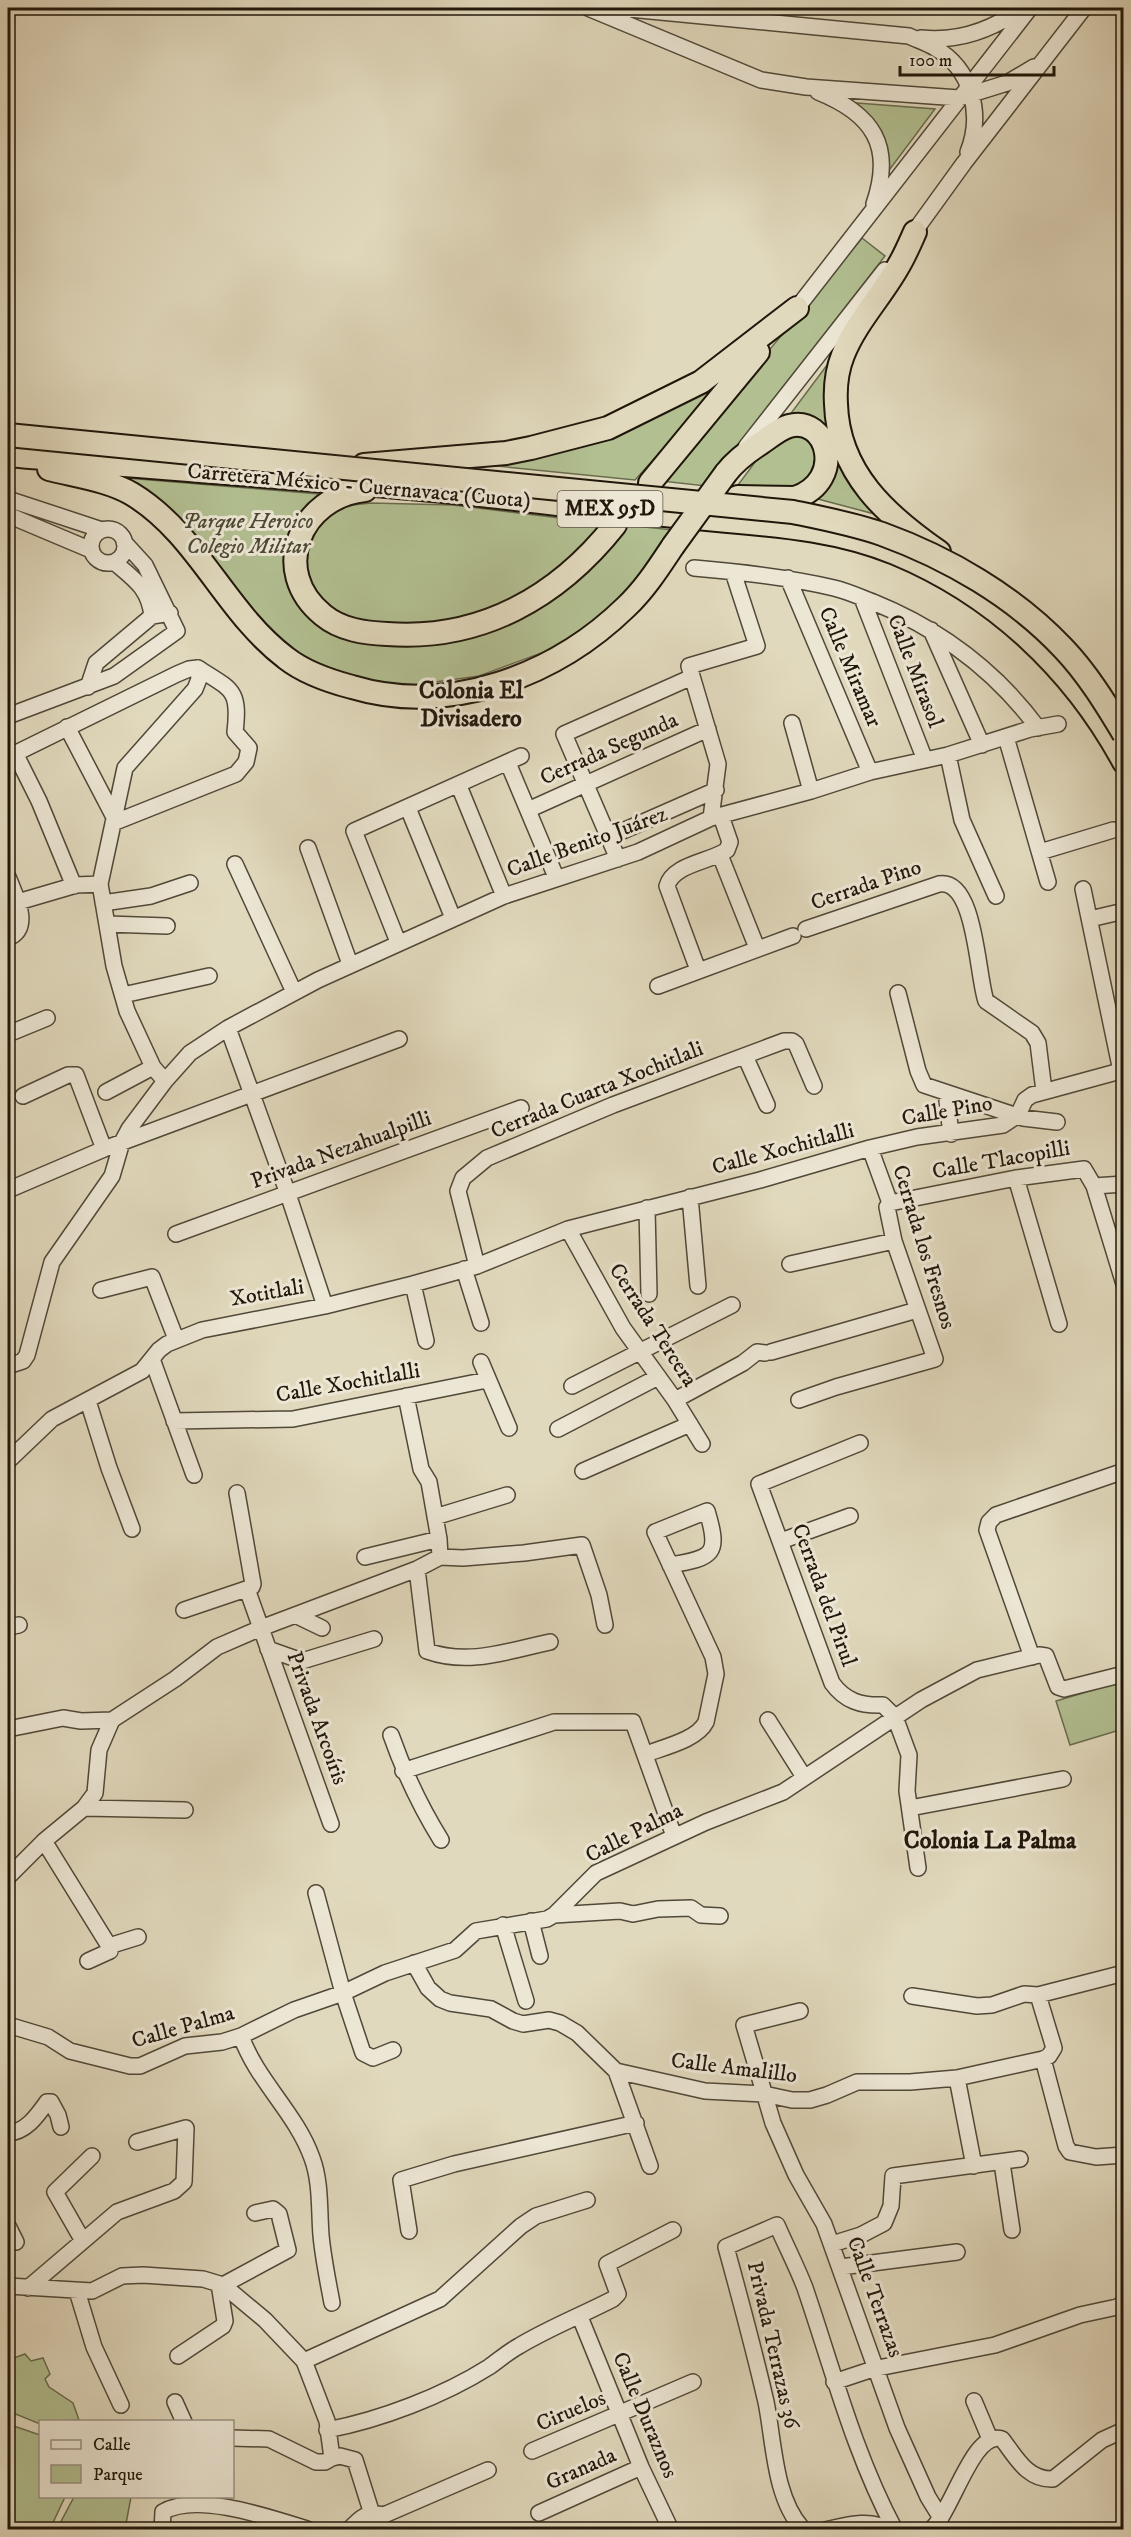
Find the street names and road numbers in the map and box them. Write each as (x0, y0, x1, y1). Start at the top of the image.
street label: Carretera México - Cuernavaca (Cuota) (186, 458, 532, 514)
road number: MEX 95D (558, 491, 662, 527)
street label: Calle Miramar (813, 603, 888, 732)
street label: Calle Mirasol (881, 611, 949, 732)
street label: Cerrada Segunda (536, 706, 683, 791)
street label: Calle Benito Juárez (503, 800, 671, 884)
street label: Cerrada Pino (807, 854, 925, 916)
street label: Cerrada Cuarta Xochitlali (487, 1035, 707, 1145)
street label: Calle Pino (900, 1090, 994, 1132)
street label: Privada Nezahualpilli (247, 1105, 435, 1195)
street label: Calle Xochitlalli (709, 1117, 857, 1181)
street label: Calle Tlacopilli (930, 1135, 1072, 1185)
street label: Cerrada los Fresnos (886, 1162, 962, 1332)
street label: Cerrada Tercera (603, 1258, 703, 1393)
street label: Xotitlali (228, 1273, 306, 1313)
street label: Calle Xochitlalli (274, 1357, 422, 1409)
street label: Cerrada del Pirul (786, 1520, 862, 1670)
street label: Privada Arcoíris (280, 1648, 354, 1788)
street label: Calle Palma (581, 1797, 688, 1869)
street label: Calle Palma (129, 1999, 238, 2055)
street label: Calle Amalillo (669, 2047, 799, 2089)
street label: Calle Terrazas (841, 2233, 909, 2361)
street label: Privada Terrazas 36 (741, 2259, 806, 2433)
street label: Calle Duraznos (606, 2348, 684, 2482)
street label: Ciruelos (532, 2384, 610, 2438)
street label: Granada (542, 2441, 621, 2496)

